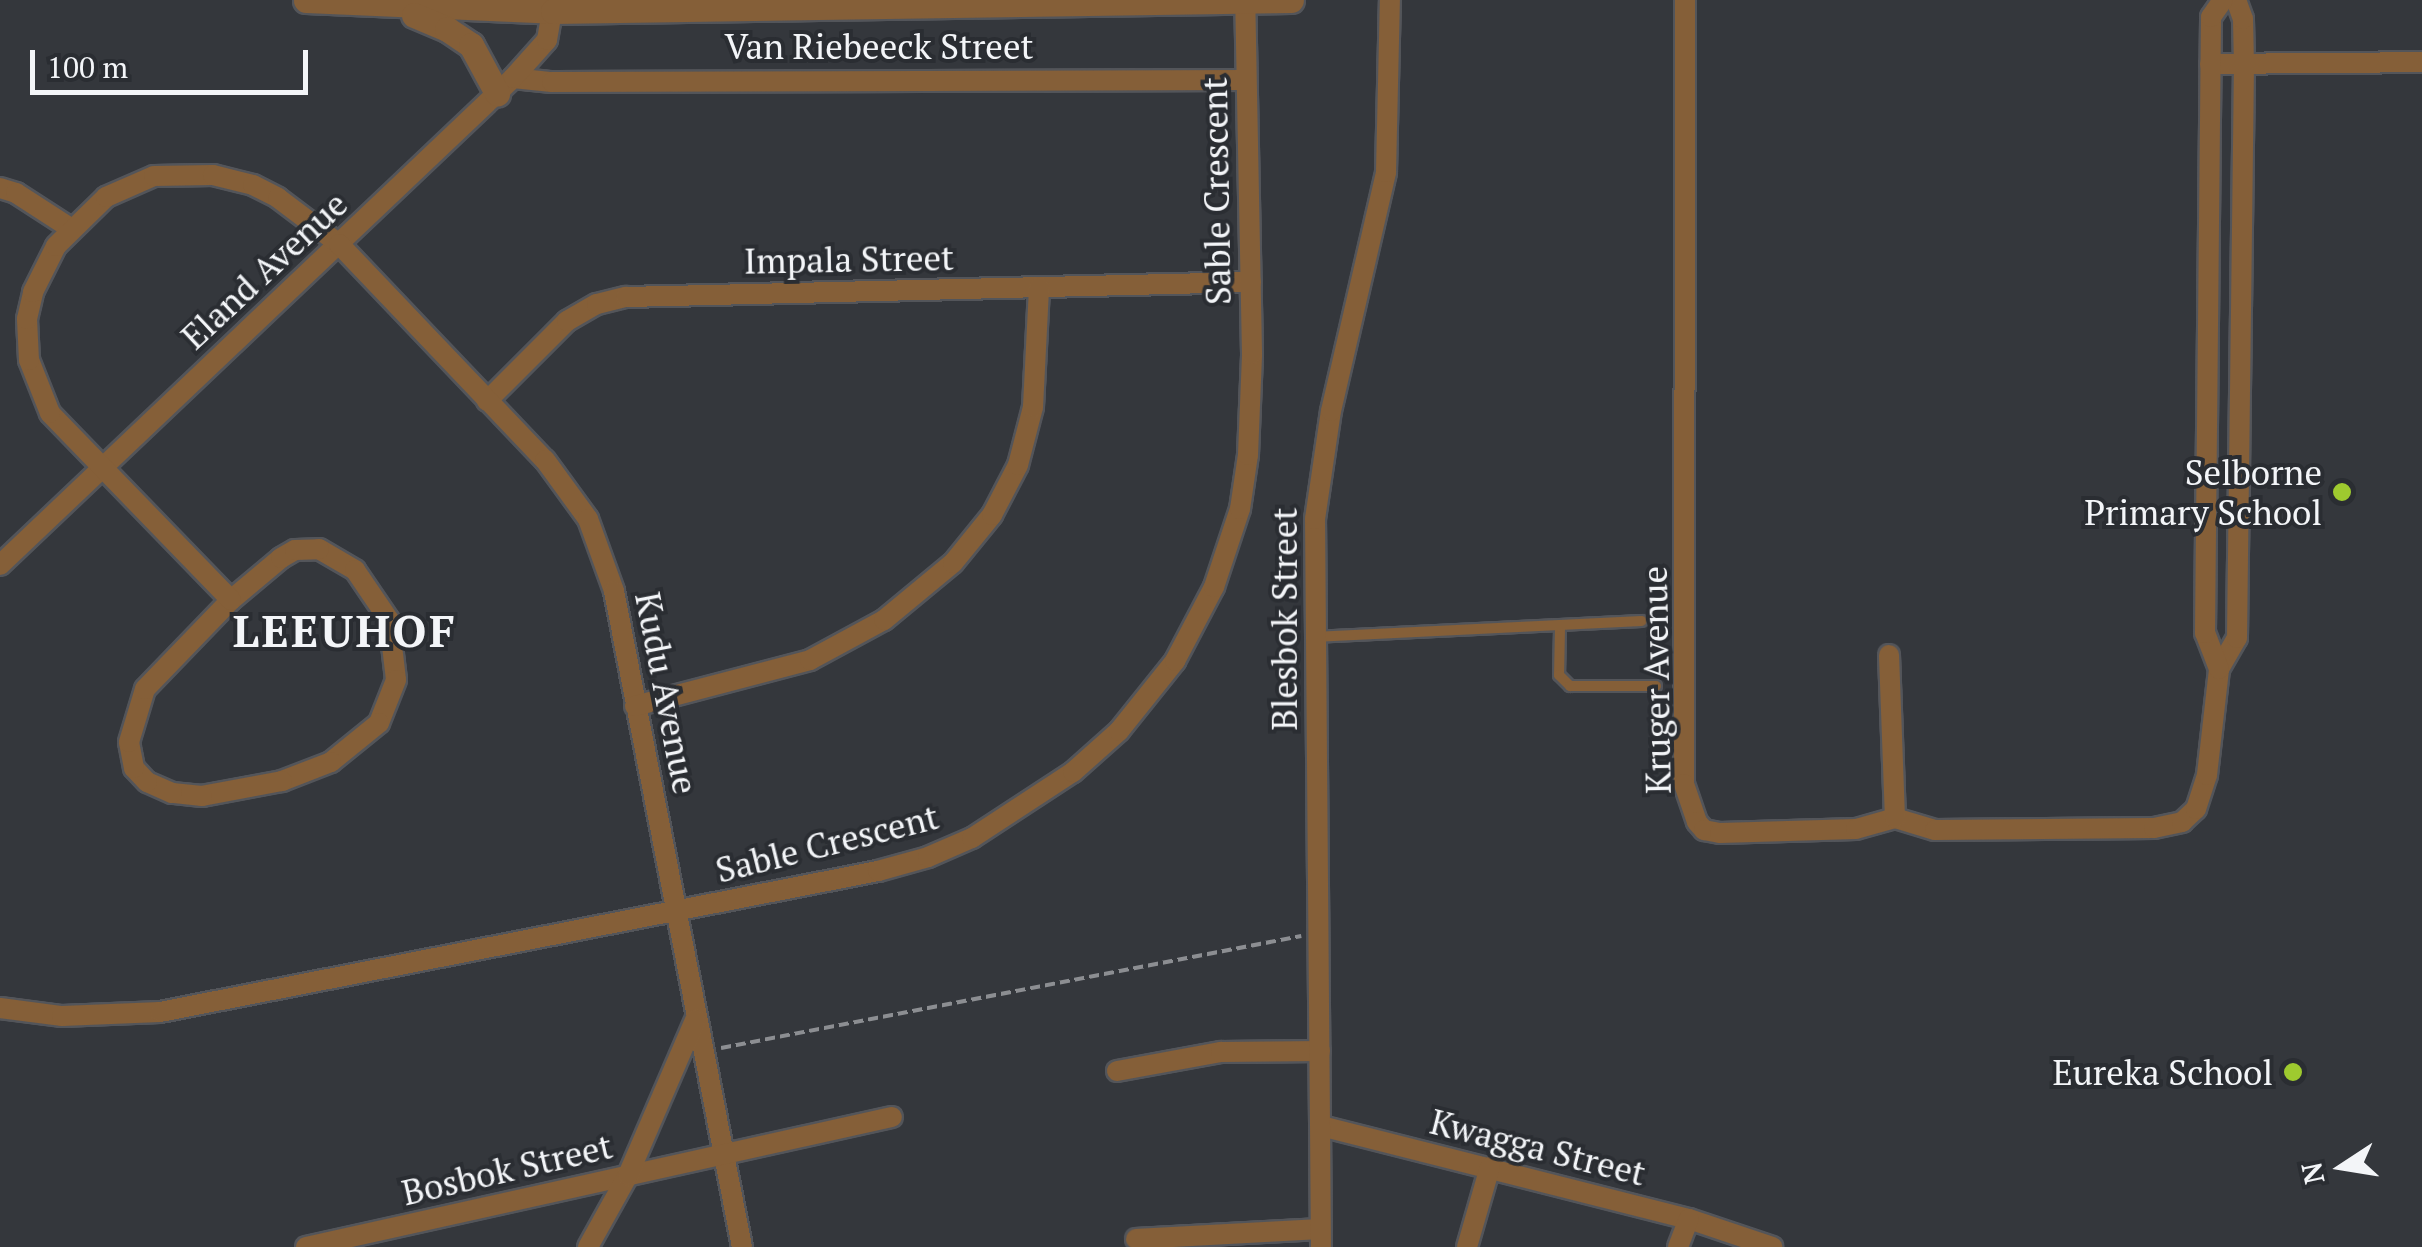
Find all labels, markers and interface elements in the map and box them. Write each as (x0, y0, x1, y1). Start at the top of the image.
street label: Van Riebeeck Street (724, 25, 1034, 67)
scale bar (35, 30, 312, 92)
text: 100 m (47, 47, 128, 87)
street label: Sable Crescent (1193, 77, 1239, 305)
street label: Eland Avenue (172, 182, 356, 358)
street label: Impala Street (744, 236, 954, 282)
place label: Selborne Primary School (2084, 451, 2322, 533)
marker: Selborne Primary School (2331, 481, 2353, 503)
street label: Blesbok Street (1263, 507, 1305, 731)
street label: Kruger Avenue (1633, 565, 1679, 795)
street label: Kudu Avenue (627, 588, 707, 798)
district label: LEEUHOF (233, 604, 457, 658)
street label: Sable Crescent (711, 795, 943, 891)
place label: Eureka School (2052, 1051, 2273, 1093)
marker: Eureka School (2282, 1061, 2304, 1083)
street label: Kwagga Street (1426, 1100, 1650, 1194)
north arrow (2292, 1117, 2392, 1217)
street label: Bosbok Street (398, 1124, 616, 1214)
text: N (2292, 1159, 2332, 1188)

